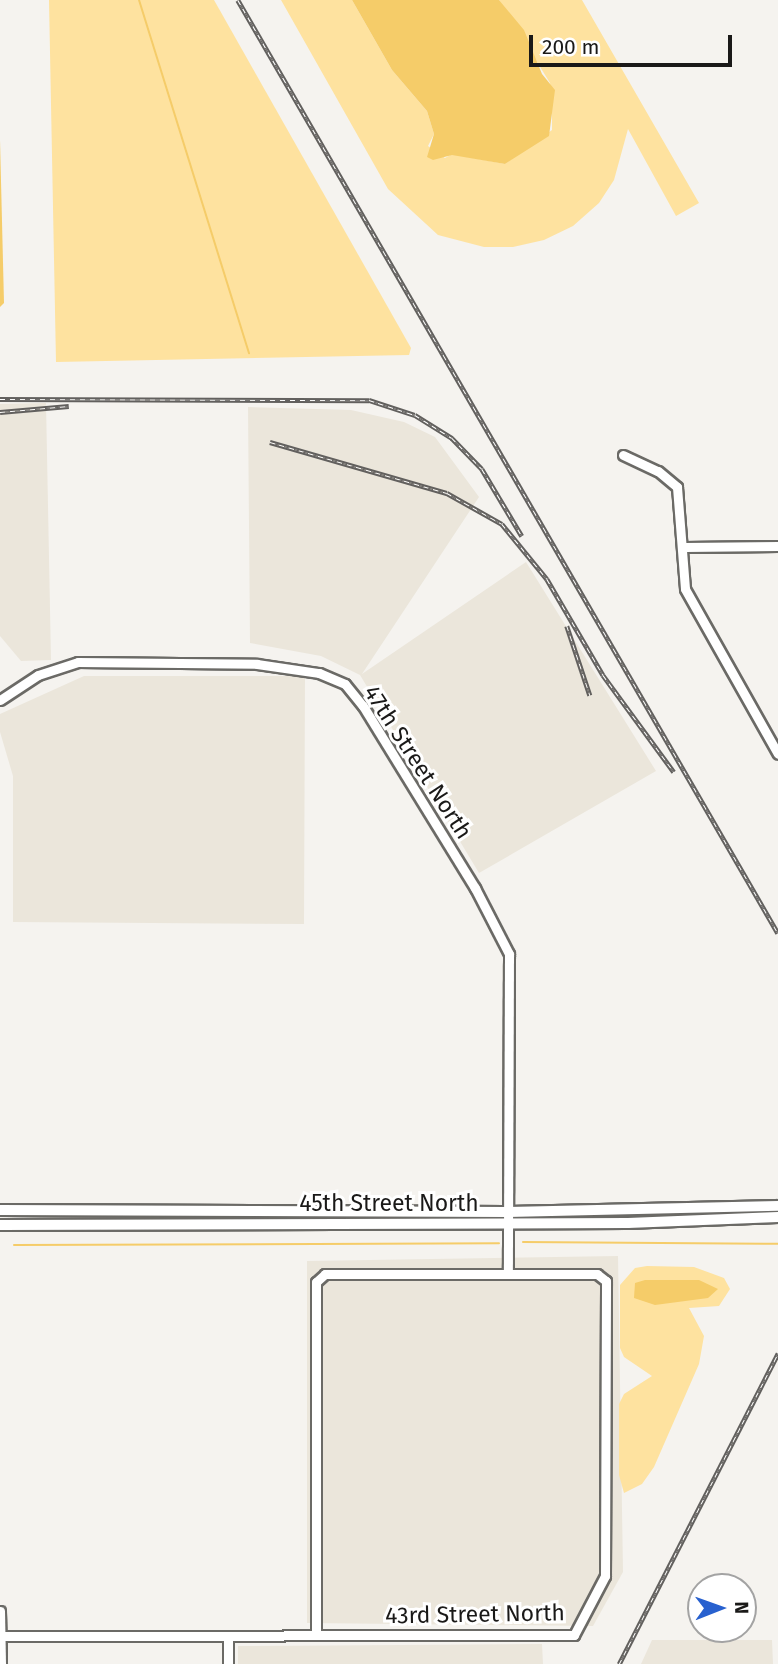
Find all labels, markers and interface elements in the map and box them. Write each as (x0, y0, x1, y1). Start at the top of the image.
scale bar (533, 21, 736, 65)
text: 200 m (542, 34, 599, 60)
street label: 47th Street North (358, 680, 478, 844)
street label: 45th Street North (299, 1189, 479, 1217)
north arrow (687, 1573, 757, 1643)
street label: 43rd Street North (385, 1599, 565, 1629)
text: N (730, 1601, 753, 1614)

